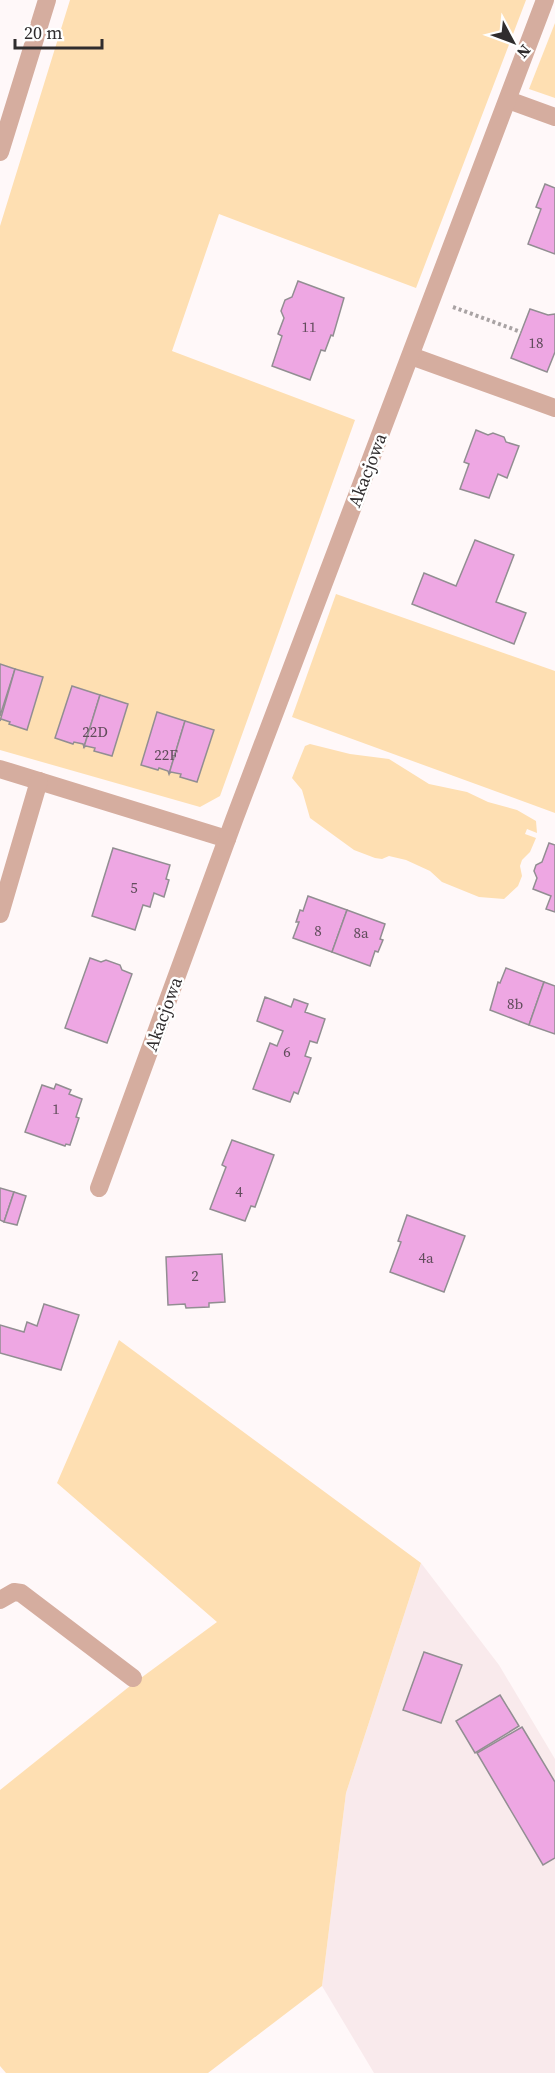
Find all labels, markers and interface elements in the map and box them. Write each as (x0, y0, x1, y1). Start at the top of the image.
scale bar (15, 12, 102, 50)
north arrow (483, 12, 543, 72)
text: 20 m (24, 20, 62, 45)
text: N (512, 40, 536, 64)
house number: 11 (301, 316, 317, 337)
house number: 18 (528, 332, 544, 353)
street label: Akacjowa (341, 429, 393, 511)
house number: 22D (82, 721, 108, 742)
house number: 22F (154, 744, 178, 765)
house number: 5 (130, 877, 138, 898)
house number: 8 (314, 920, 322, 941)
house number: 8a (353, 922, 369, 943)
street label: Akacjowa (138, 973, 188, 1055)
house number: 8b (507, 993, 523, 1014)
house number: 6 (283, 1041, 291, 1062)
house number: 1 (52, 1098, 60, 1119)
house number: 4 (235, 1181, 243, 1202)
house number: 4a (418, 1247, 434, 1268)
house number: 2 (191, 1265, 199, 1286)

